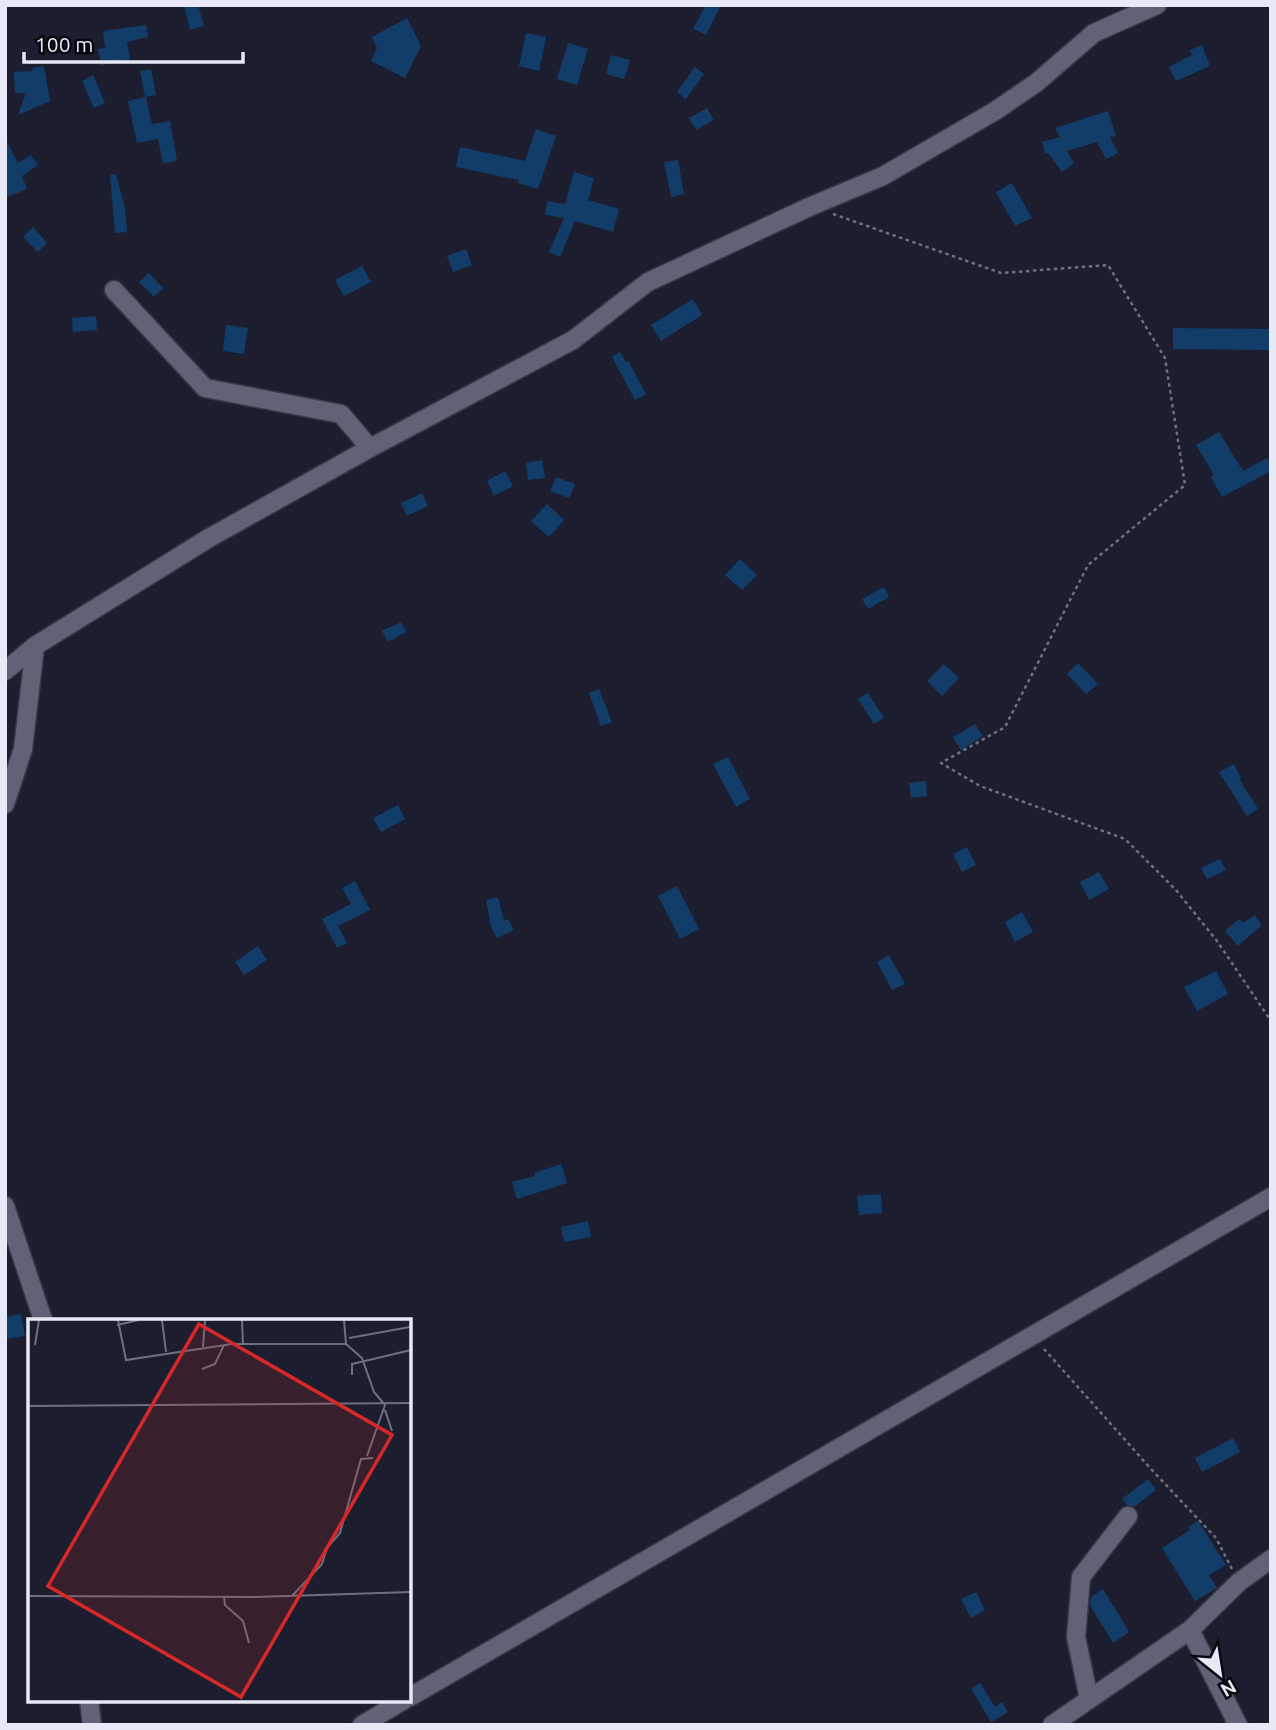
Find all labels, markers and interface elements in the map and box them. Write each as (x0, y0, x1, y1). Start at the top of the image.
scale bar (24, 21, 243, 65)
text: 100 m (35, 32, 93, 56)
inset map (28, 1319, 411, 1702)
north arrow (1185, 1639, 1255, 1709)
text: N (1217, 1676, 1240, 1702)

